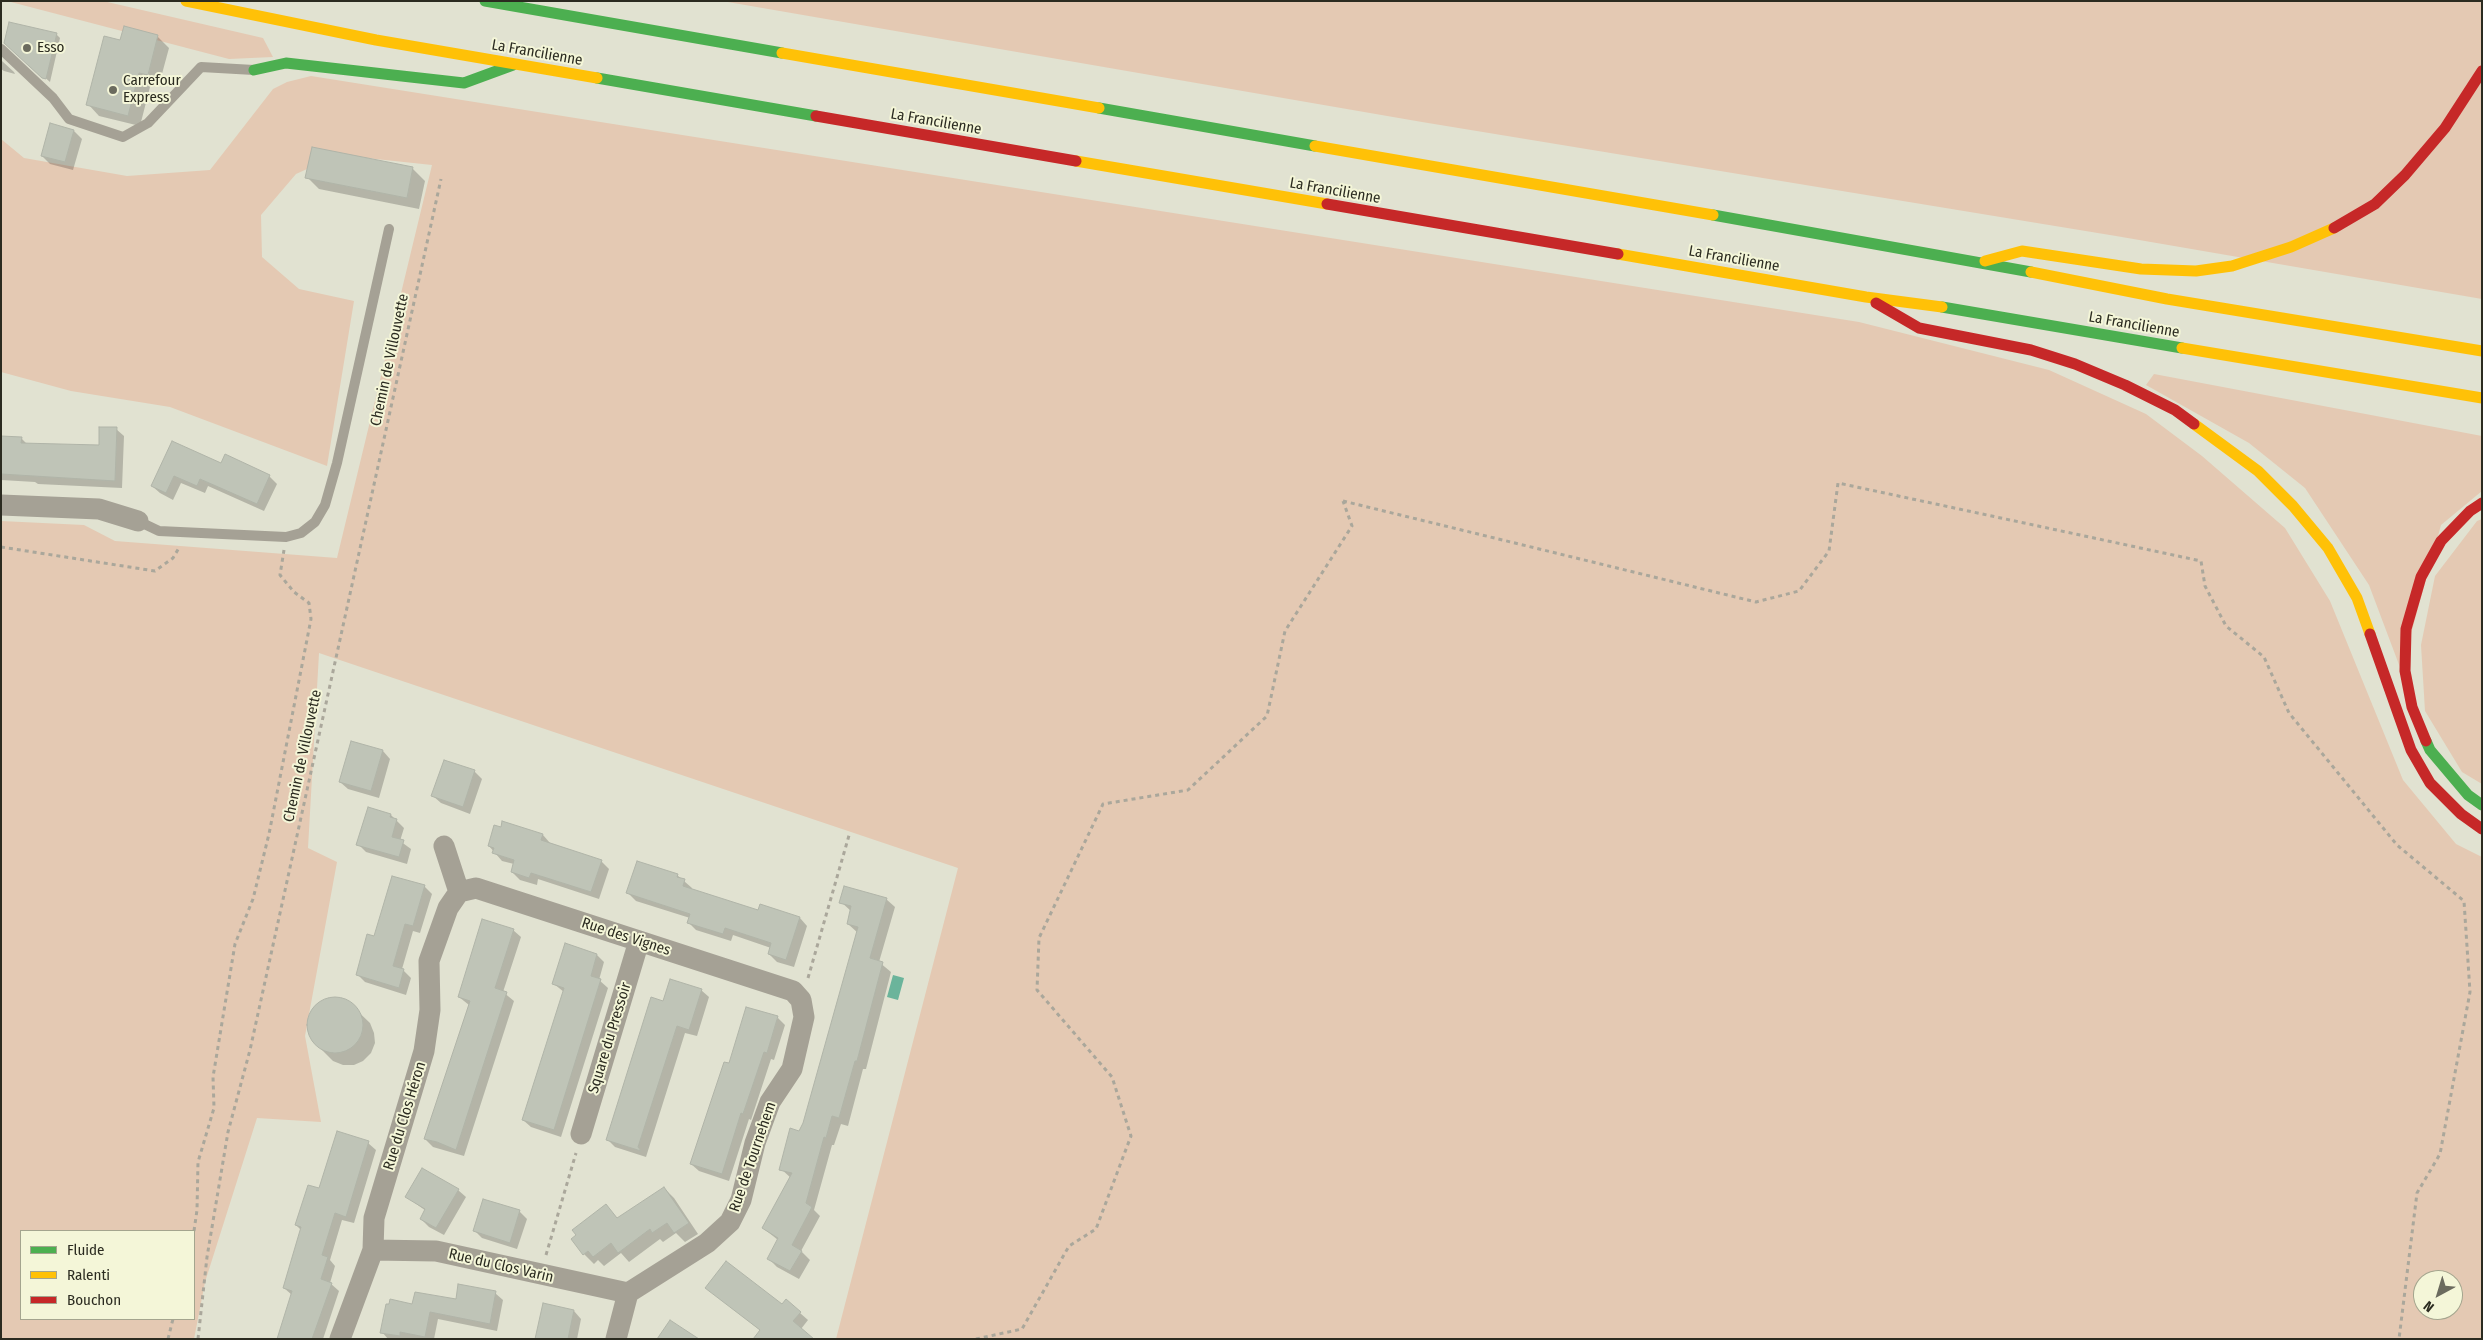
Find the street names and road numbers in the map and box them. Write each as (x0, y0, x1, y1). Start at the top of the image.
street label: La Francilienne (490, 36, 584, 70)
street label: La Francilienne (889, 105, 983, 139)
street label: La Francilienne (1288, 174, 1382, 208)
street label: La Francilienne (1687, 242, 1781, 276)
street label: Chemin de Villouvette (367, 292, 413, 428)
street label: La Francilienne (2087, 308, 2181, 342)
street label: Chemin de Villouvette (280, 688, 326, 824)
street label: Rue des Vignes (579, 914, 673, 960)
street label: Square du Pressoir (585, 980, 635, 1096)
street label: Rue du Clos Héron (380, 1060, 430, 1172)
street label: Rue de Tournehem (726, 1100, 780, 1214)
street label: Rue du Clos Varin (447, 1245, 555, 1287)

